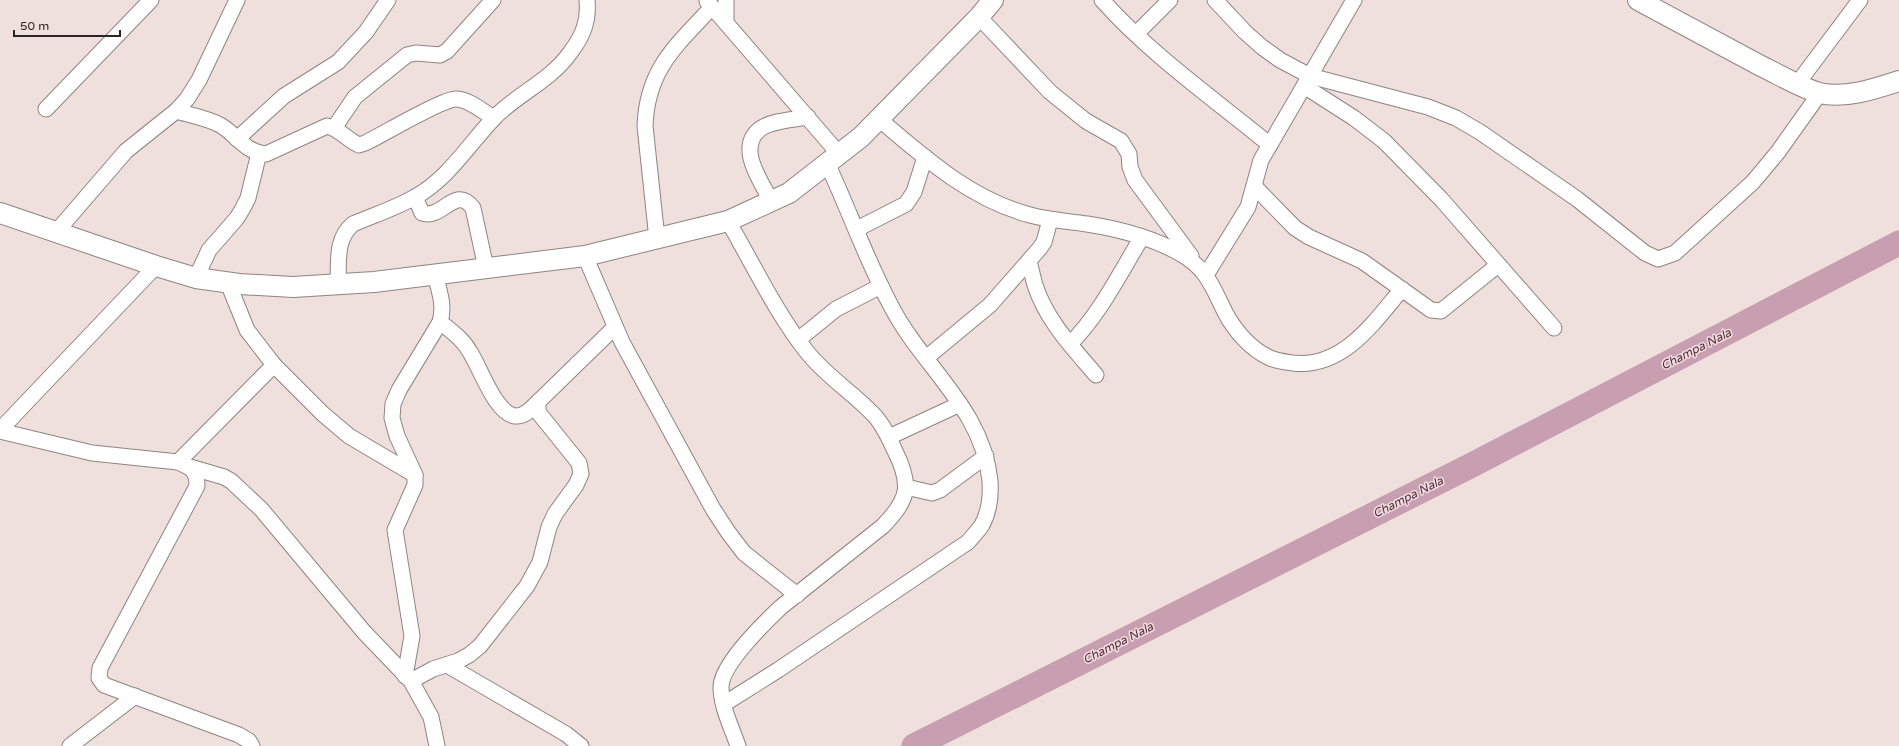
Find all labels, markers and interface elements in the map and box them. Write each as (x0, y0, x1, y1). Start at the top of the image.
scale bar (14, 12, 120, 38)
text: 50 m (20, 19, 49, 33)
water label: Champa Nala (1659, 325, 1734, 373)
water label: Champa Nala (1371, 473, 1446, 521)
water label: Champa Nala (1081, 619, 1156, 667)

